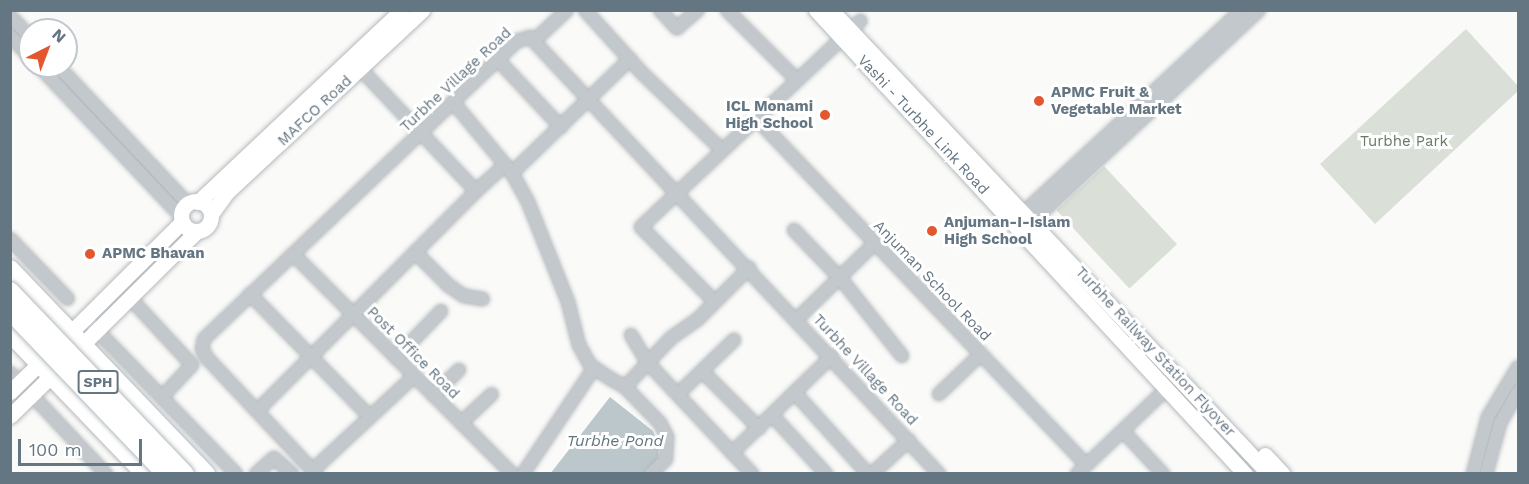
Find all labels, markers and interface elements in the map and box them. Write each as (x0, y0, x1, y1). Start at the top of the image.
north arrow (18, 18, 78, 78)
street label: Turbhe Village Road (397, 24, 515, 136)
text: N (48, 25, 70, 47)
street label: Vashi - Turbhe Link Road (853, 51, 993, 199)
street label: MAFCO Road (274, 72, 356, 150)
place label: APMC Fruit & Vegetable Market (1051, 83, 1182, 118)
marker: APMC Fruit & Vegetable Market (1032, 94, 1046, 108)
place label: ICL Monami High School (725, 97, 813, 132)
marker: ICL Monami High School (818, 108, 832, 122)
park label: Turbhe Park (1360, 133, 1448, 151)
place label: Anjuman-I-Islam High School (944, 213, 1070, 248)
street label: Anjuman School Road (870, 217, 994, 345)
marker: Anjuman-I-Islam High School (925, 224, 939, 238)
place label: APMC Bhavan (102, 245, 204, 263)
marker: APMC Bhavan (83, 247, 97, 261)
street label: Turbhe Railway Station Flyover (1071, 263, 1239, 441)
street label: Post Office Road (363, 303, 463, 403)
street label: Turbhe Village Road (809, 311, 921, 429)
road number: SPH (77, 371, 119, 393)
scale bar (21, 427, 146, 465)
water label: Turbhe Pond (567, 431, 663, 451)
text: 100 m (29, 439, 82, 460)

